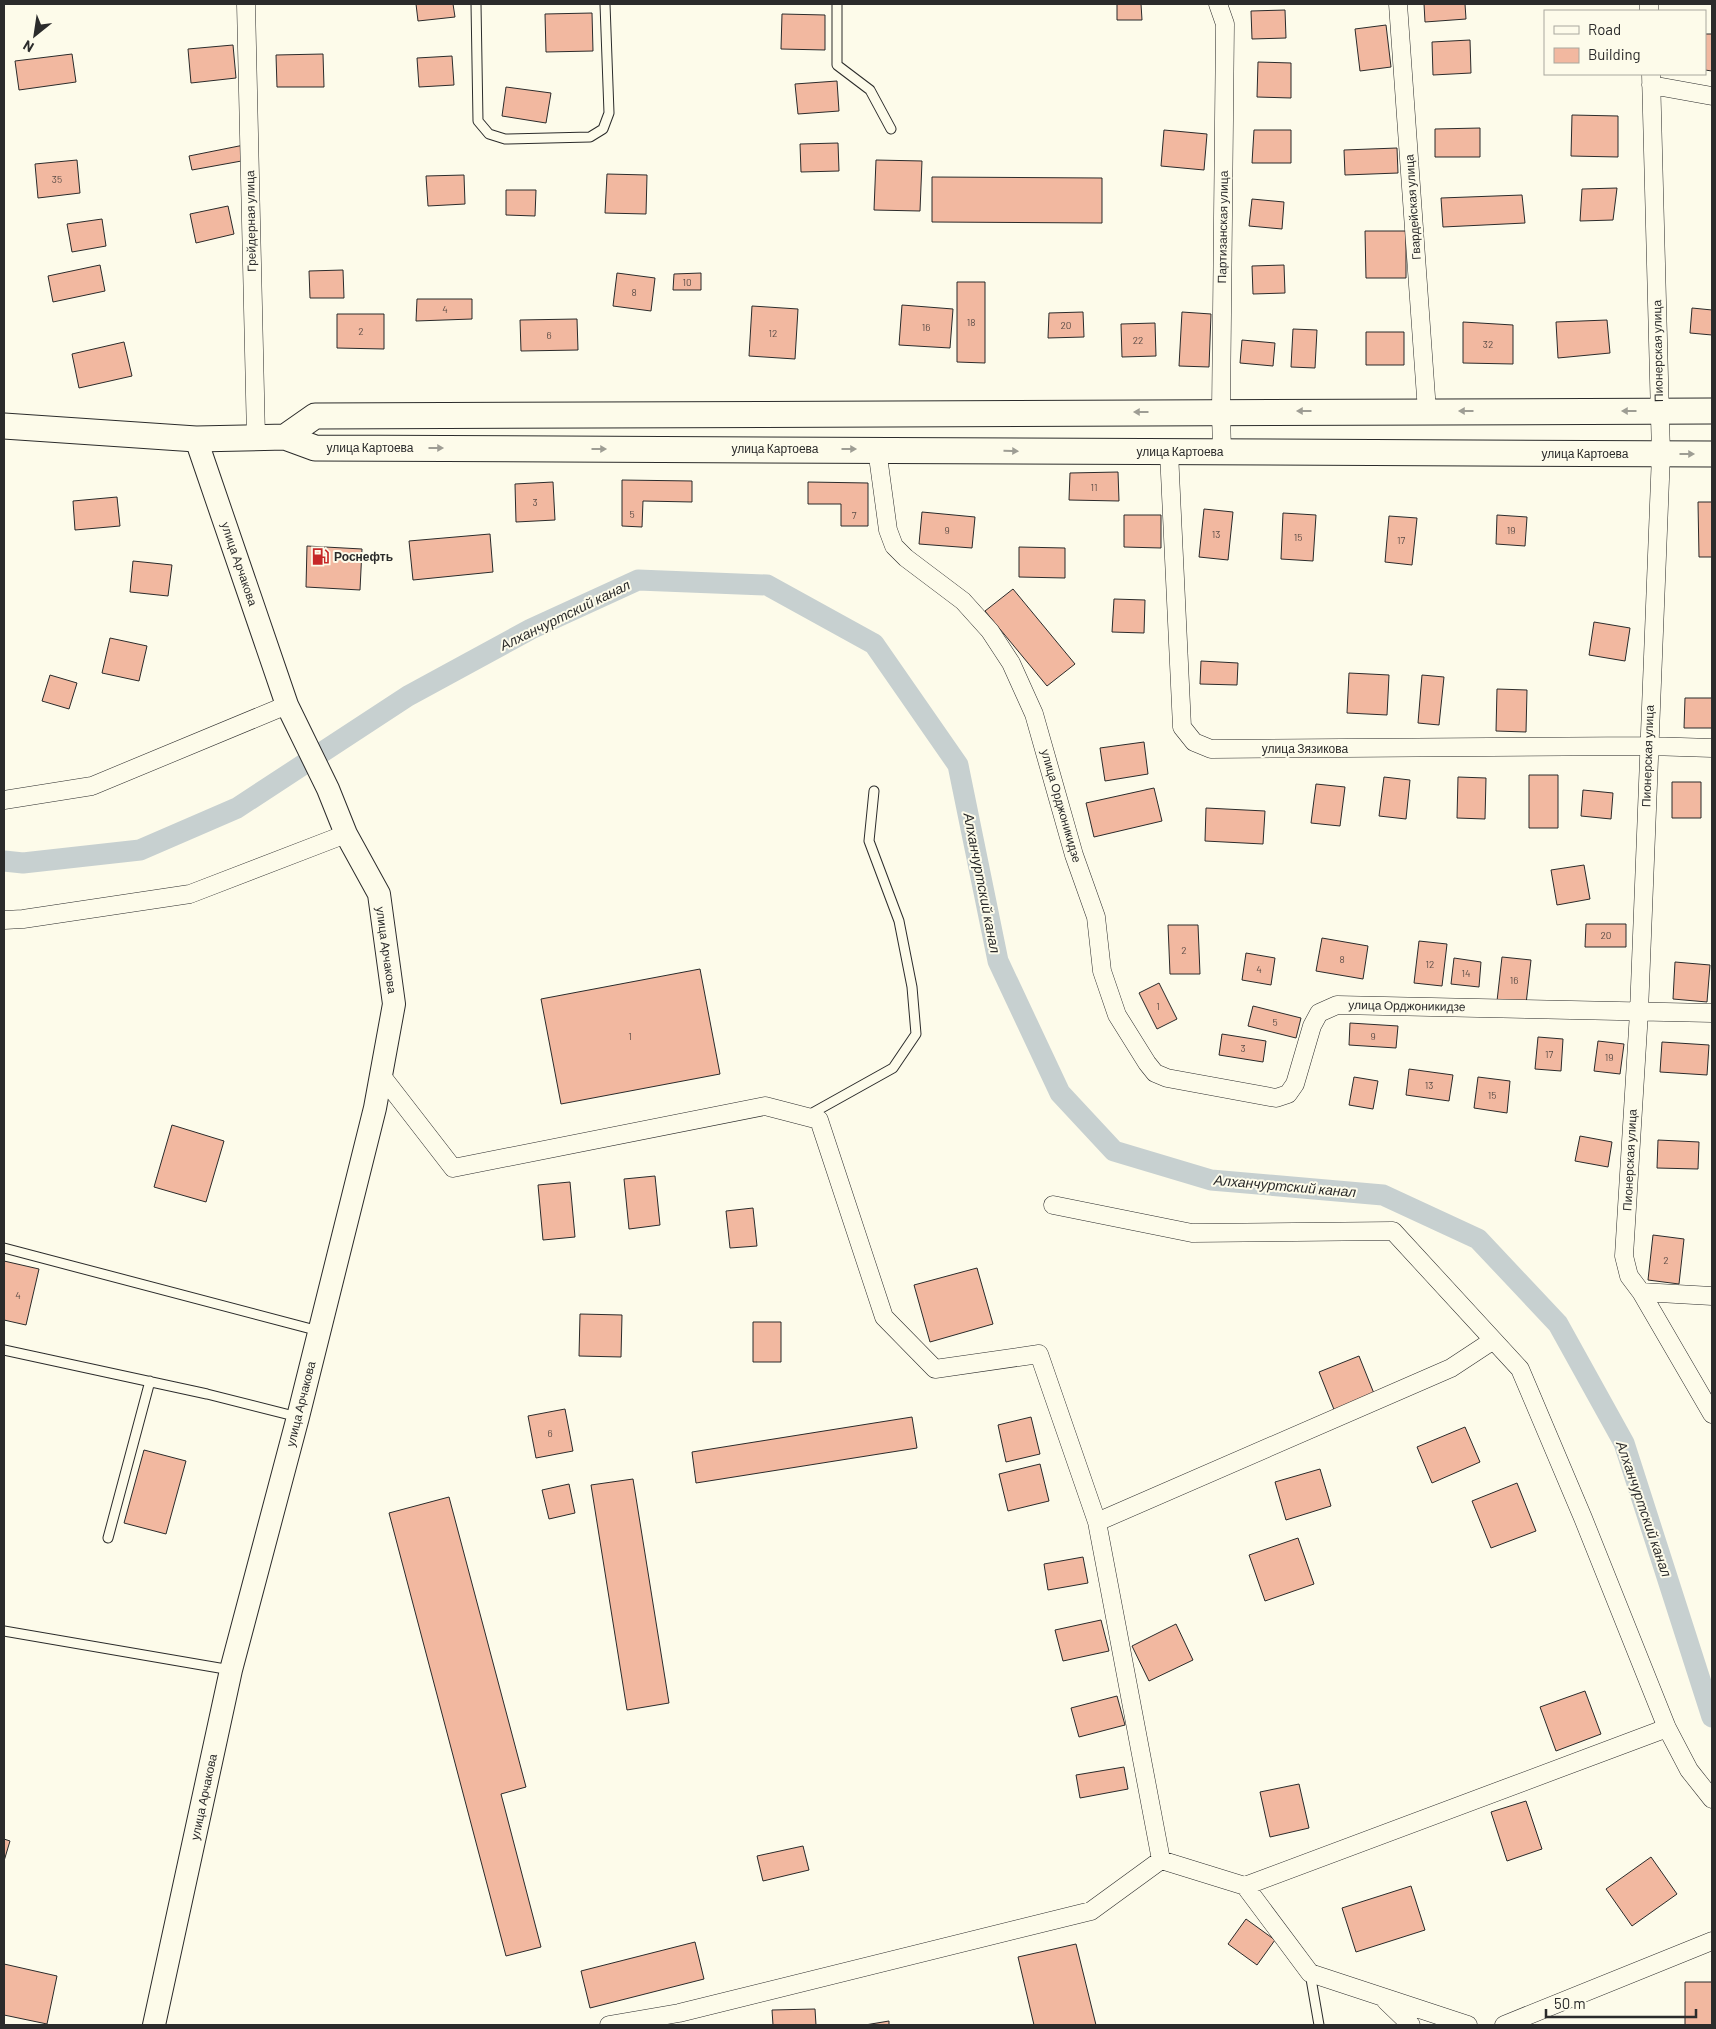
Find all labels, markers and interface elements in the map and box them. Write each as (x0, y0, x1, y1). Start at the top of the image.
north arrow (10, 10, 60, 60)
legend (1544, 10, 1706, 75)
text: Road (1588, 20, 1621, 38)
text: N (20, 37, 37, 56)
text: Building (1588, 45, 1641, 63)
street label: Гвардейская улица (1401, 154, 1424, 260)
street label: Грейдерная улица (242, 170, 259, 272)
street label: Партизанская улица (1214, 170, 1231, 284)
house number: 35 (52, 173, 62, 185)
house number: 10 (682, 276, 692, 288)
house number: 8 (631, 286, 637, 298)
street label: Пионерская улица (1649, 300, 1666, 402)
house number: 4 (442, 303, 448, 315)
house number: 18 (967, 316, 975, 328)
house number: 20 (1060, 319, 1072, 331)
house number: 16 (922, 321, 930, 333)
house number: 2 (358, 325, 364, 337)
house number: 12 (769, 327, 777, 339)
house number: 6 (546, 329, 552, 341)
house number: 22 (1133, 334, 1143, 346)
house number: 32 (1483, 338, 1493, 350)
one-way arrow (1295, 407, 1311, 415)
one-way arrow (1458, 407, 1474, 415)
one-way arrow (1620, 407, 1636, 415)
one-way arrow (1133, 408, 1149, 416)
street label: улица Картоева (326, 440, 414, 455)
street label: улица Картоева (731, 441, 819, 456)
one-way arrow (429, 444, 445, 452)
street label: улица Картоева (1136, 444, 1224, 459)
one-way arrow (591, 445, 607, 453)
one-way arrow (841, 445, 857, 453)
street label: улица Картоева (1541, 446, 1629, 461)
one-way arrow (1004, 447, 1020, 455)
one-way arrow (1679, 450, 1695, 458)
house number: 11 (1090, 481, 1098, 493)
house number: 3 (532, 496, 538, 508)
house number: 5 (629, 508, 635, 520)
house number: 7 (852, 509, 857, 521)
street label: улица Арчакова (218, 520, 261, 608)
house number: 9 (944, 524, 950, 536)
house number: 19 (1507, 524, 1515, 536)
house number: 13 (1212, 528, 1220, 540)
house number: 15 (1294, 531, 1302, 543)
house number: 17 (1397, 534, 1405, 546)
fuel station icon: Роснефть (310, 547, 330, 567)
place label: Роснефть (334, 549, 393, 564)
water label: Алханчуртский канал (496, 576, 633, 654)
street label: Пионерская улица (1638, 704, 1657, 807)
street label: улица Зязикова (1262, 741, 1348, 756)
street label: улица Орджоникидзе (1038, 747, 1085, 865)
water label: Алханчуртский канал (960, 810, 1004, 955)
street label: улица Арчакова (373, 905, 400, 995)
house number: 20 (1600, 929, 1612, 941)
house number: 2 (1181, 944, 1187, 956)
house number: 8 (1339, 953, 1345, 965)
house number: 12 (1426, 958, 1434, 970)
house number: 4 (1256, 963, 1262, 975)
house number: 14 (1461, 967, 1471, 979)
house number: 16 (1510, 974, 1518, 986)
street label: улица Орджоникидзе (1348, 997, 1466, 1014)
house number: 1 (1156, 1000, 1160, 1012)
house number: 5 (1272, 1016, 1278, 1028)
house number: 1 (628, 1030, 632, 1042)
house number: 9 (1370, 1030, 1376, 1042)
house number: 3 (1240, 1042, 1246, 1054)
house number: 17 (1545, 1048, 1553, 1060)
house number: 19 (1605, 1051, 1613, 1063)
house number: 13 (1425, 1079, 1433, 1091)
house number: 15 (1488, 1089, 1496, 1101)
street label: Пионерская улица (1619, 1108, 1640, 1211)
water label: Алханчуртский канал (1212, 1171, 1357, 1200)
house number: 2 (1663, 1254, 1669, 1266)
house number: 4 (15, 1289, 21, 1301)
street label: улица Арчакова (283, 1359, 318, 1448)
house number: 6 (547, 1427, 553, 1439)
water label: Алханчуртский канал (1613, 1438, 1676, 1579)
street label: улица Арчакова (187, 1752, 220, 1841)
scale bar (1546, 1986, 1696, 2018)
text: 50 m (1554, 1994, 1586, 2012)

